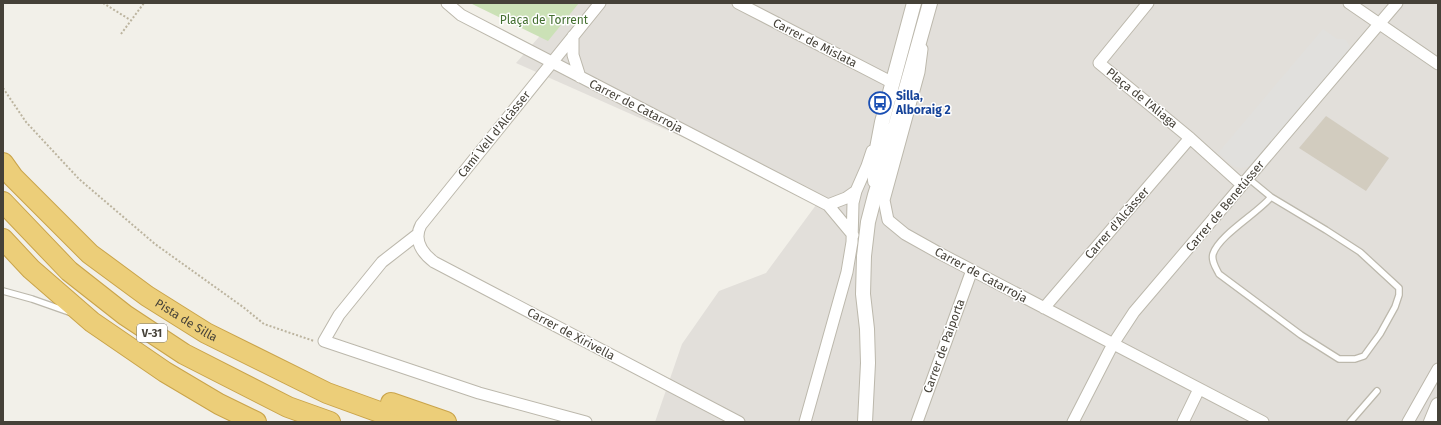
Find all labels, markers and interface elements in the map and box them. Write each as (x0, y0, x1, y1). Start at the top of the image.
park label: Plaça de Torrent (500, 13, 589, 27)
street label: Carrer de Mislata (771, 16, 859, 70)
street label: Plaça de l'Aliaga (1104, 65, 1180, 131)
street label: Carrer de Catarroja (587, 76, 685, 136)
street label: Camí Vell d'Alcàsser (455, 88, 533, 180)
place label: Silla, Alboraig 2 (895, 89, 951, 117)
bus stop icon: Silla, Alboraig 2 (867, 90, 893, 116)
street label: Carrer de Benetússer (1183, 157, 1267, 254)
street label: Carrer d'Alcàsser (1082, 184, 1152, 262)
street label: Carrer de Catarroja (932, 245, 1030, 305)
street label: Pista de Silla (153, 296, 220, 344)
street label: Carrer de Paiporta (920, 297, 968, 395)
street label: Carrer de Xirivella (525, 305, 617, 363)
road number: V-31 (137, 324, 167, 342)

